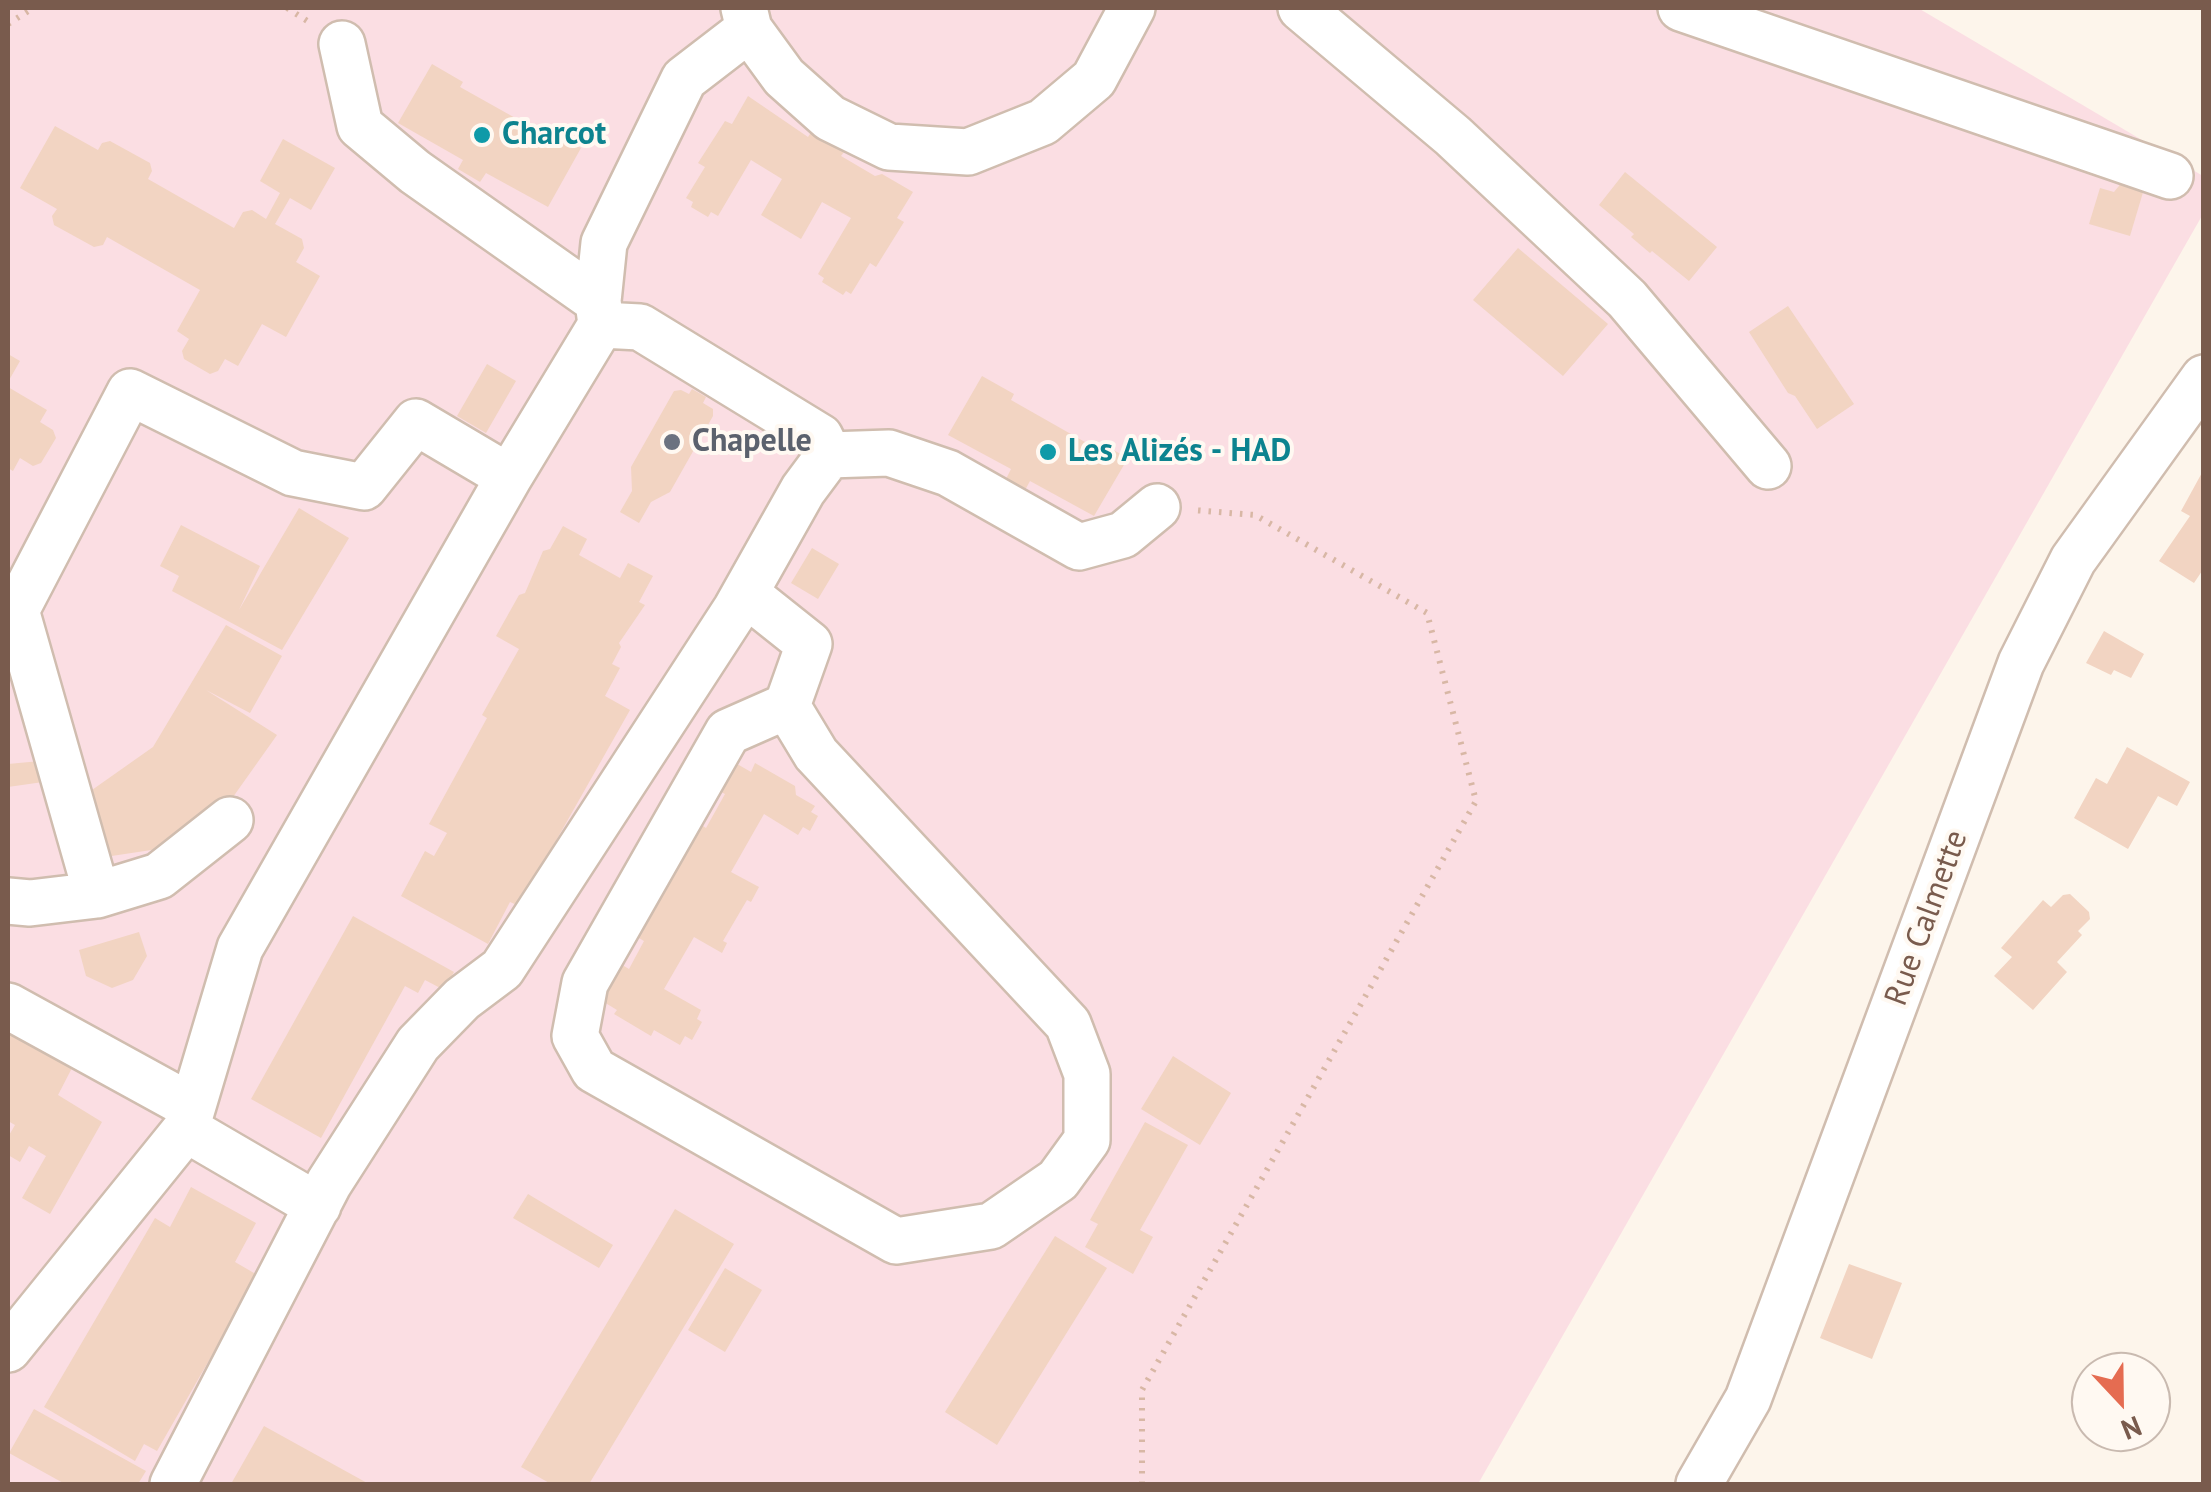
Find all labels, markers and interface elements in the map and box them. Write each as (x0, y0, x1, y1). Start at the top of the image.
place label: Charcot (502, 116, 606, 154)
marker: Charcot (471, 124, 493, 146)
place label: Chapelle (692, 423, 812, 461)
marker: Chapelle (661, 431, 683, 453)
place label: Les Alizés - HAD (1068, 433, 1291, 471)
marker: Les Alizés - HAD (1037, 441, 1059, 463)
street label: Rue Calmette (1878, 825, 1976, 1011)
north arrow (2071, 1352, 2171, 1452)
text: N (2116, 1408, 2147, 1449)

